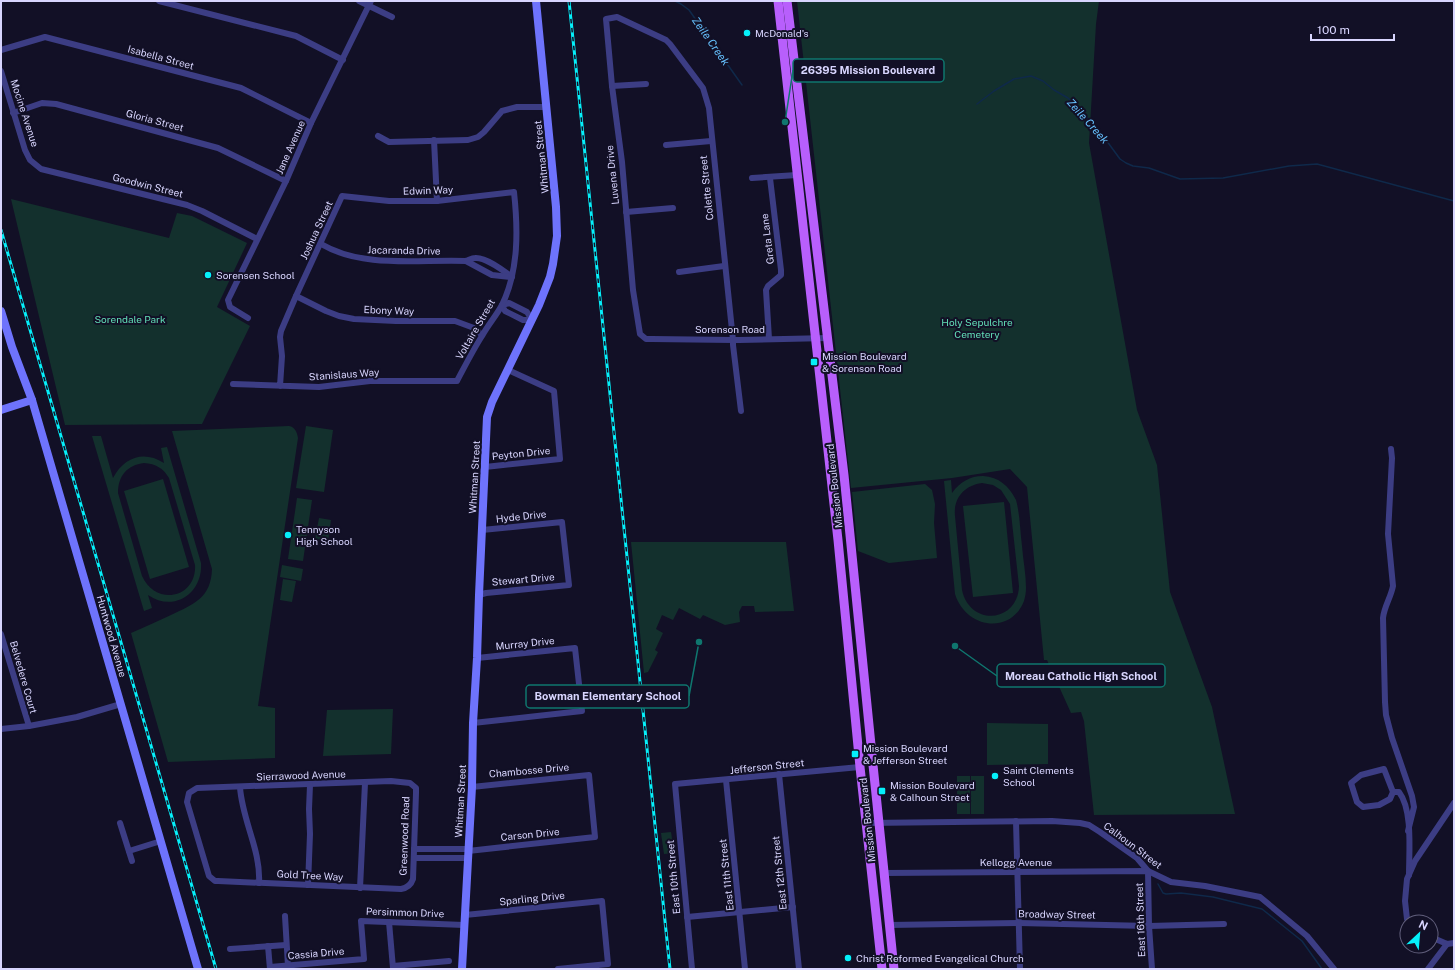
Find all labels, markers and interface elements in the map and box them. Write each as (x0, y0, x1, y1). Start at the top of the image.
water label: Zeile Creek (690, 15, 732, 68)
scale bar (1311, 16, 1394, 42)
text: 100 m (1317, 23, 1350, 37)
place label: McDonald's (755, 27, 808, 39)
marker: McDonald's (742, 28, 752, 38)
street label: Isabella Street (127, 42, 196, 72)
callout: 26395 Mission Boulevard (793, 59, 944, 82)
text: 26395 Mission Boulevard (801, 64, 935, 76)
street label: Mocine Avenue (8, 78, 42, 149)
water label: Zeile Creek (1065, 96, 1111, 146)
street label: Gloria Street (125, 107, 185, 133)
street label: Jane Avenue (273, 118, 307, 176)
street label: Whitman Street (531, 120, 551, 194)
street label: Luvena Drive (603, 144, 621, 205)
street label: Colette Street (697, 155, 715, 221)
street label: Goodwin Street (111, 170, 185, 200)
street label: Edwin Way (403, 183, 454, 197)
street label: Joshua Street (297, 199, 335, 261)
street label: Greta Lane (758, 213, 776, 265)
street label: Jacaranda Drive (367, 243, 441, 257)
place label: Sorensen School (216, 269, 295, 281)
marker: Sorensen School (203, 270, 213, 280)
street label: Voltaire Street (453, 297, 497, 361)
street label: Ebony Way (363, 303, 415, 317)
park label: Sorendale Park (94, 313, 166, 325)
park label: Holy Sepulchre Cemetery (941, 316, 1013, 340)
street label: Sorenson Road (695, 323, 765, 335)
place label: Mission Boulevard & Sorenson Road (822, 350, 907, 374)
marker: Mission Boulevard & Sorenson Road (809, 357, 819, 367)
street label: Stanislaus Way (308, 366, 380, 382)
street label: Whitman Street (466, 440, 482, 514)
street label: Mission Boulevard (824, 443, 844, 529)
street label: Peyton Drive (491, 444, 551, 462)
street label: Hyde Drive (495, 507, 547, 525)
place label: Tennyson High School (296, 523, 353, 547)
marker: Tennyson High School (283, 530, 293, 540)
street label: Stewart Drive (491, 570, 555, 588)
street label: Huntwood Avenue (95, 594, 130, 679)
street label: Murray Drive (495, 634, 555, 652)
street label: Belvedere Court (8, 639, 40, 715)
callout: Moreau Catholic High School (997, 664, 1165, 687)
text: Moreau Catholic High School (1005, 670, 1157, 682)
callout: Bowman Elementary School (526, 685, 689, 708)
text: Bowman Elementary School (535, 690, 682, 702)
place label: Mission Boulevard & Jefferson Street (863, 742, 948, 766)
marker: Mission Boulevard & Jefferson Street (850, 749, 860, 759)
street label: Jefferson Street (729, 756, 805, 776)
street label: Chambosse Drive (488, 760, 570, 779)
street label: Whitman Street (452, 764, 468, 838)
place label: Saint Clements School (1003, 764, 1074, 788)
street label: Sierrawood Avenue (256, 767, 346, 783)
marker: Saint Clements School (990, 771, 1000, 781)
street label: Mission Boulevard (857, 777, 877, 863)
place label: Mission Boulevard & Calhoun Street (890, 779, 975, 803)
marker: Mission Boulevard & Calhoun Street (877, 786, 887, 796)
street label: Greenwood Road (397, 796, 411, 876)
street label: Calhoun Street (1101, 819, 1165, 871)
street label: Carson Drive (500, 825, 560, 843)
street label: East 12th Street (769, 835, 789, 911)
street label: East 11th Street (716, 838, 736, 912)
street label: East 10th Street (664, 839, 682, 915)
street label: Kellogg Avenue (980, 856, 1053, 868)
street label: Gold Tree Way (276, 867, 344, 883)
street label: East 16th Street (1133, 882, 1147, 957)
street label: Sparling Drive (499, 889, 566, 907)
street label: Persimmon Drive (366, 905, 445, 919)
street label: Broadway Street (1018, 907, 1096, 921)
north arrow (1399, 914, 1439, 954)
text: N (1417, 918, 1430, 932)
street label: Cassia Drive (287, 945, 345, 961)
place label: Christ Reformed Evangelical Church (856, 952, 1024, 964)
marker: Christ Reformed Evangelical Church (843, 953, 853, 963)

